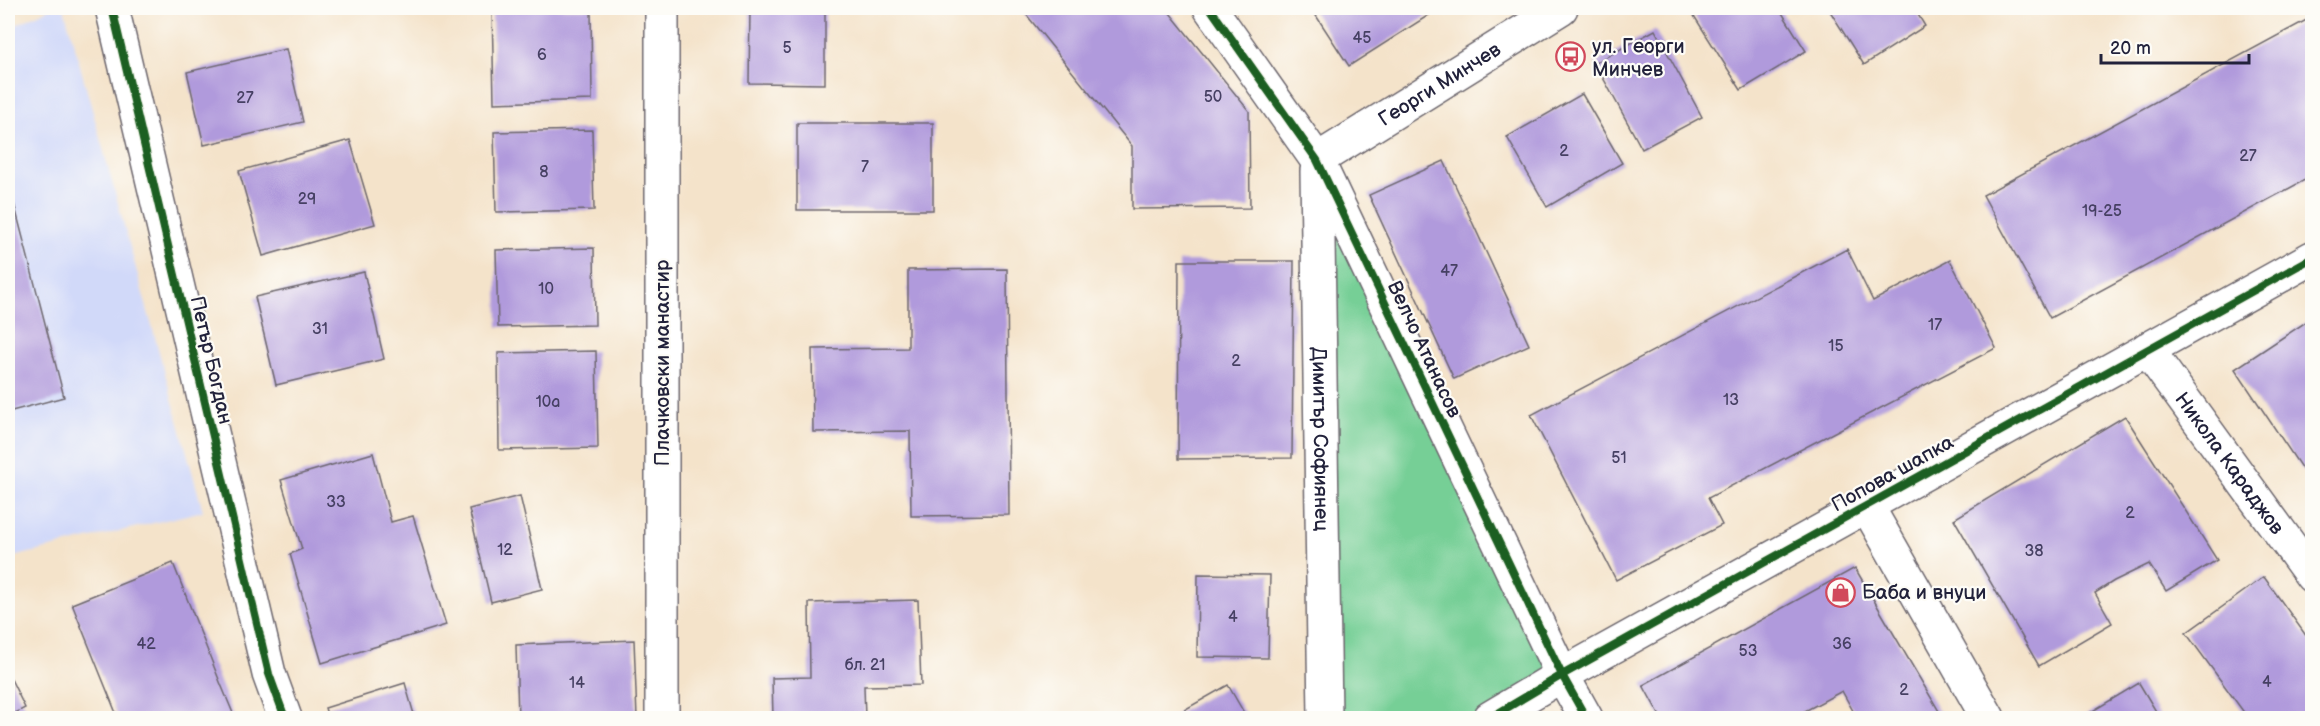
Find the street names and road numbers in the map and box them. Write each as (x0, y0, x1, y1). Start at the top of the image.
street label: Георги Минчев (1374, 37, 1506, 132)
street label: Плачковски манастир (651, 259, 675, 466)
street label: Велчо Атанасов (1382, 277, 1466, 422)
street label: Петър Богдан (185, 294, 237, 427)
street label: Димитър Софиянец (1307, 347, 1333, 531)
street label: Никола Караджов (2169, 388, 2289, 540)
street label: Попова шапка (1827, 430, 1958, 517)

